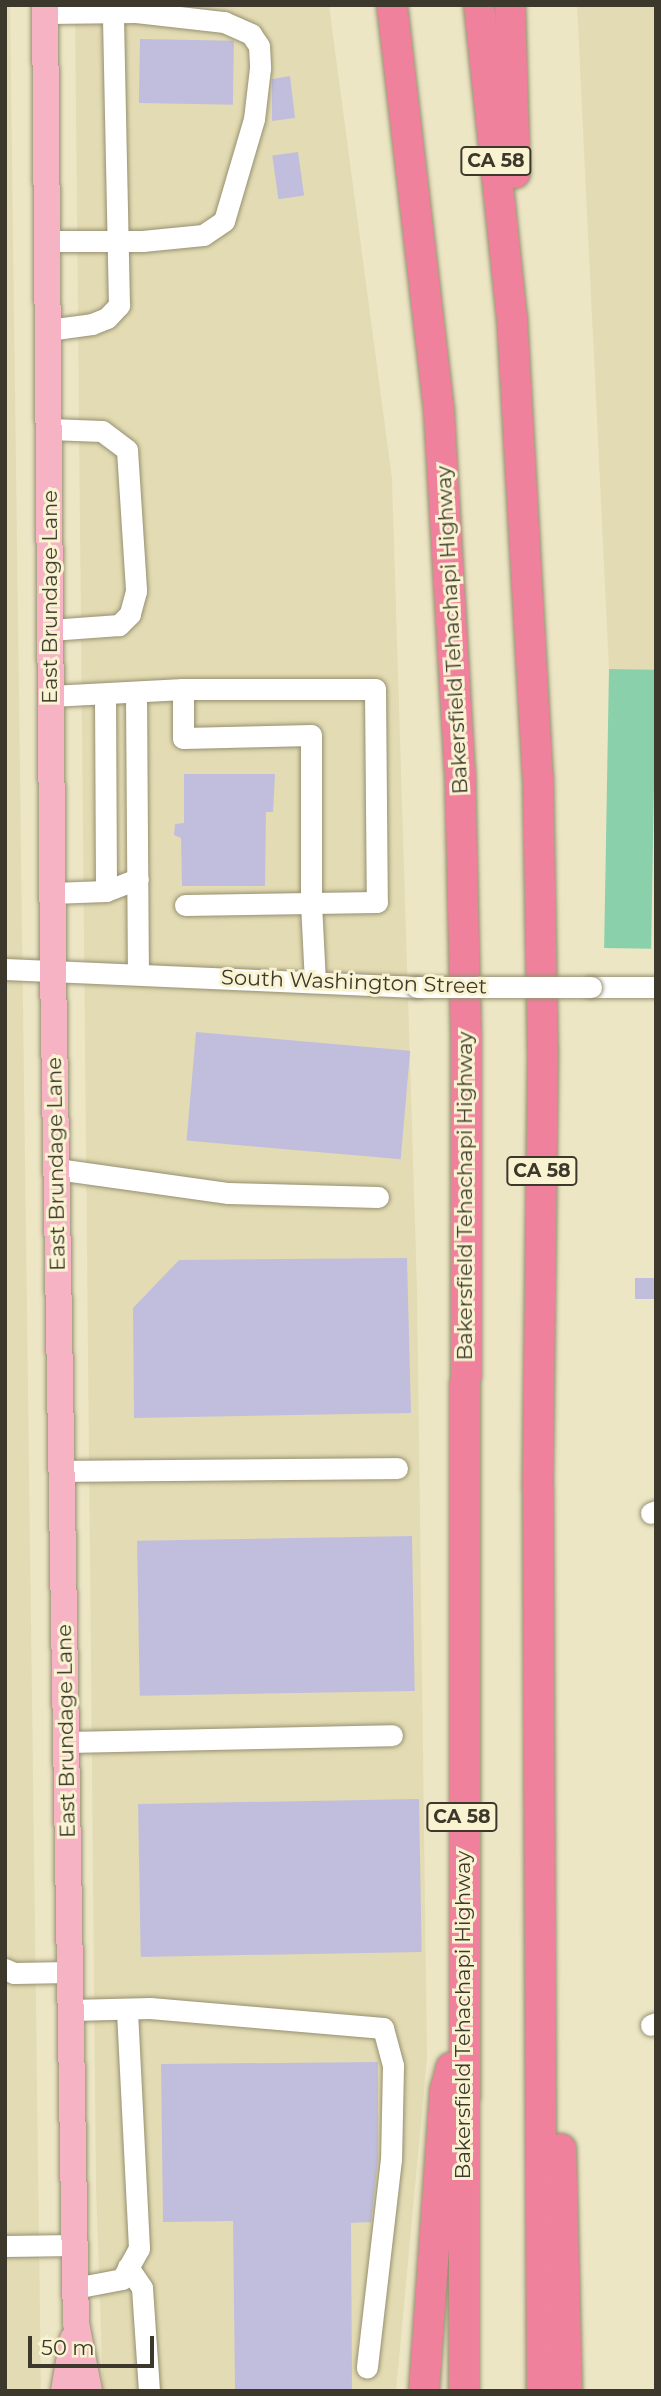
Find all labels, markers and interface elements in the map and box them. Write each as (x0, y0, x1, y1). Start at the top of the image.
road number: CA 58 (459, 146, 533, 176)
street label: Bakersfield Tehachapi Highway (431, 465, 473, 795)
street label: East Brundage Lane (37, 490, 63, 704)
street label: South Washington Street (221, 965, 487, 999)
street label: Bakersfield Tehachapi Highway (452, 1032, 478, 1360)
street label: East Brundage Lane (42, 1057, 70, 1271)
road number: CA 58 (505, 1156, 579, 1186)
street label: East Brundage Lane (52, 1624, 80, 1838)
road number: CA 58 (425, 1801, 499, 1832)
street label: Bakersfield Tehachapi Highway (450, 1851, 476, 2179)
scale bar (32, 2322, 158, 2366)
text: 50 m (41, 2335, 95, 2360)

